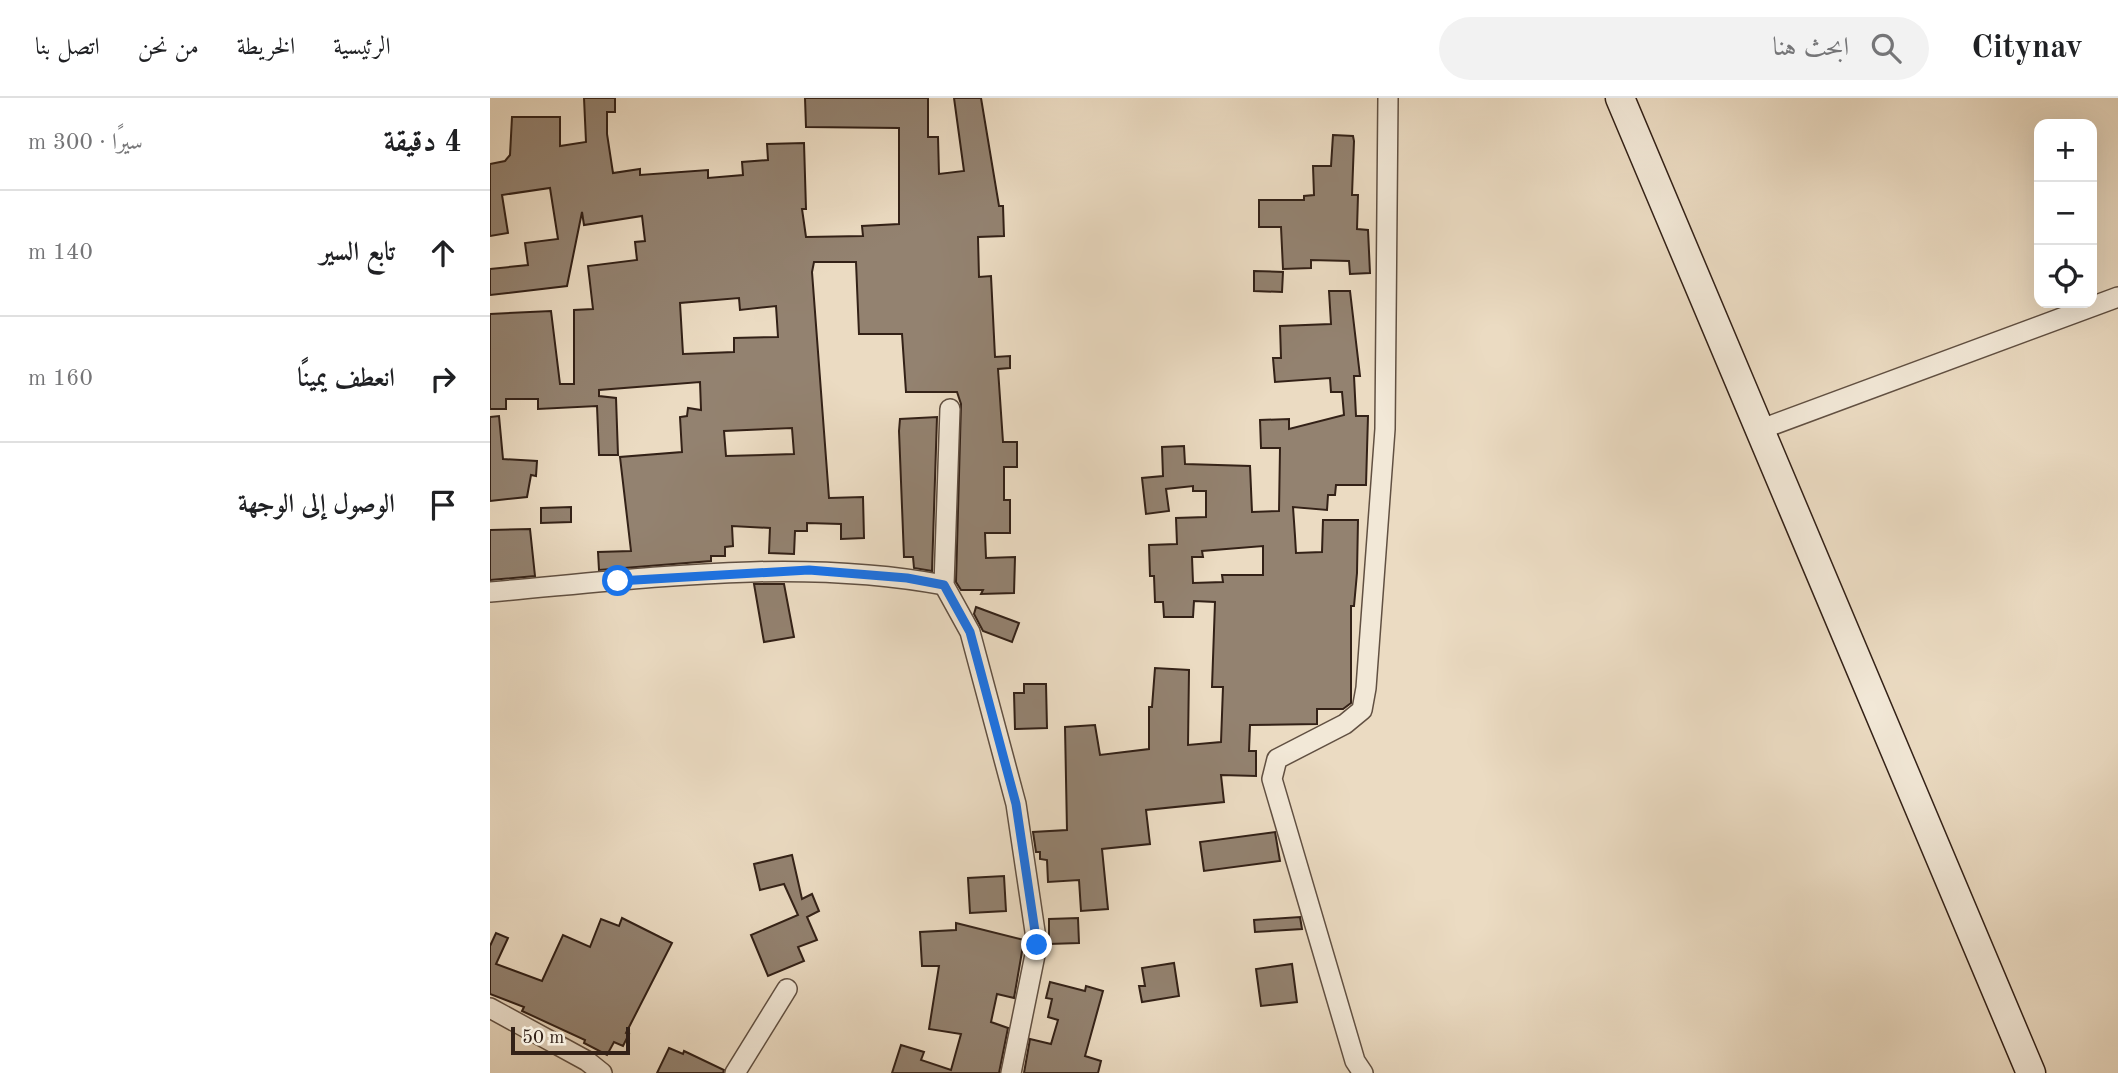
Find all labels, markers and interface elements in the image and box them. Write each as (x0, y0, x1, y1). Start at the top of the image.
search box (1439, 17, 1929, 80)
icon: search (1867, 29, 1905, 67)
text: Citynav (1971, 32, 2083, 65)
text: ابحث هنا (1773, 35, 1849, 61)
text: اتصل بنا (35, 36, 100, 60)
text: من نحن (138, 36, 199, 60)
text: الخريطة (237, 36, 295, 60)
text: الرئيسية (333, 36, 391, 60)
map controls (2034, 119, 2097, 308)
button: + (2034, 119, 2097, 182)
text: 4 دقيقة (384, 128, 462, 158)
text: سيرًا · 300 m (28, 131, 143, 154)
button: − (2034, 182, 2097, 245)
icon: ahead (424, 234, 462, 272)
text: تابع السير (320, 240, 395, 266)
text: 140 m (28, 241, 93, 264)
button: locate (2034, 245, 2097, 308)
icon: right (424, 360, 462, 398)
text: انعطف يمينًا (297, 366, 395, 392)
text: 160 m (28, 367, 93, 390)
icon: arrive (424, 486, 462, 524)
text: الوصول إلى الوجهة (238, 492, 395, 518)
route start (602, 565, 633, 596)
route end (1021, 929, 1052, 960)
scale bar (511, 1024, 630, 1056)
text: 50 m (522, 1029, 564, 1048)

